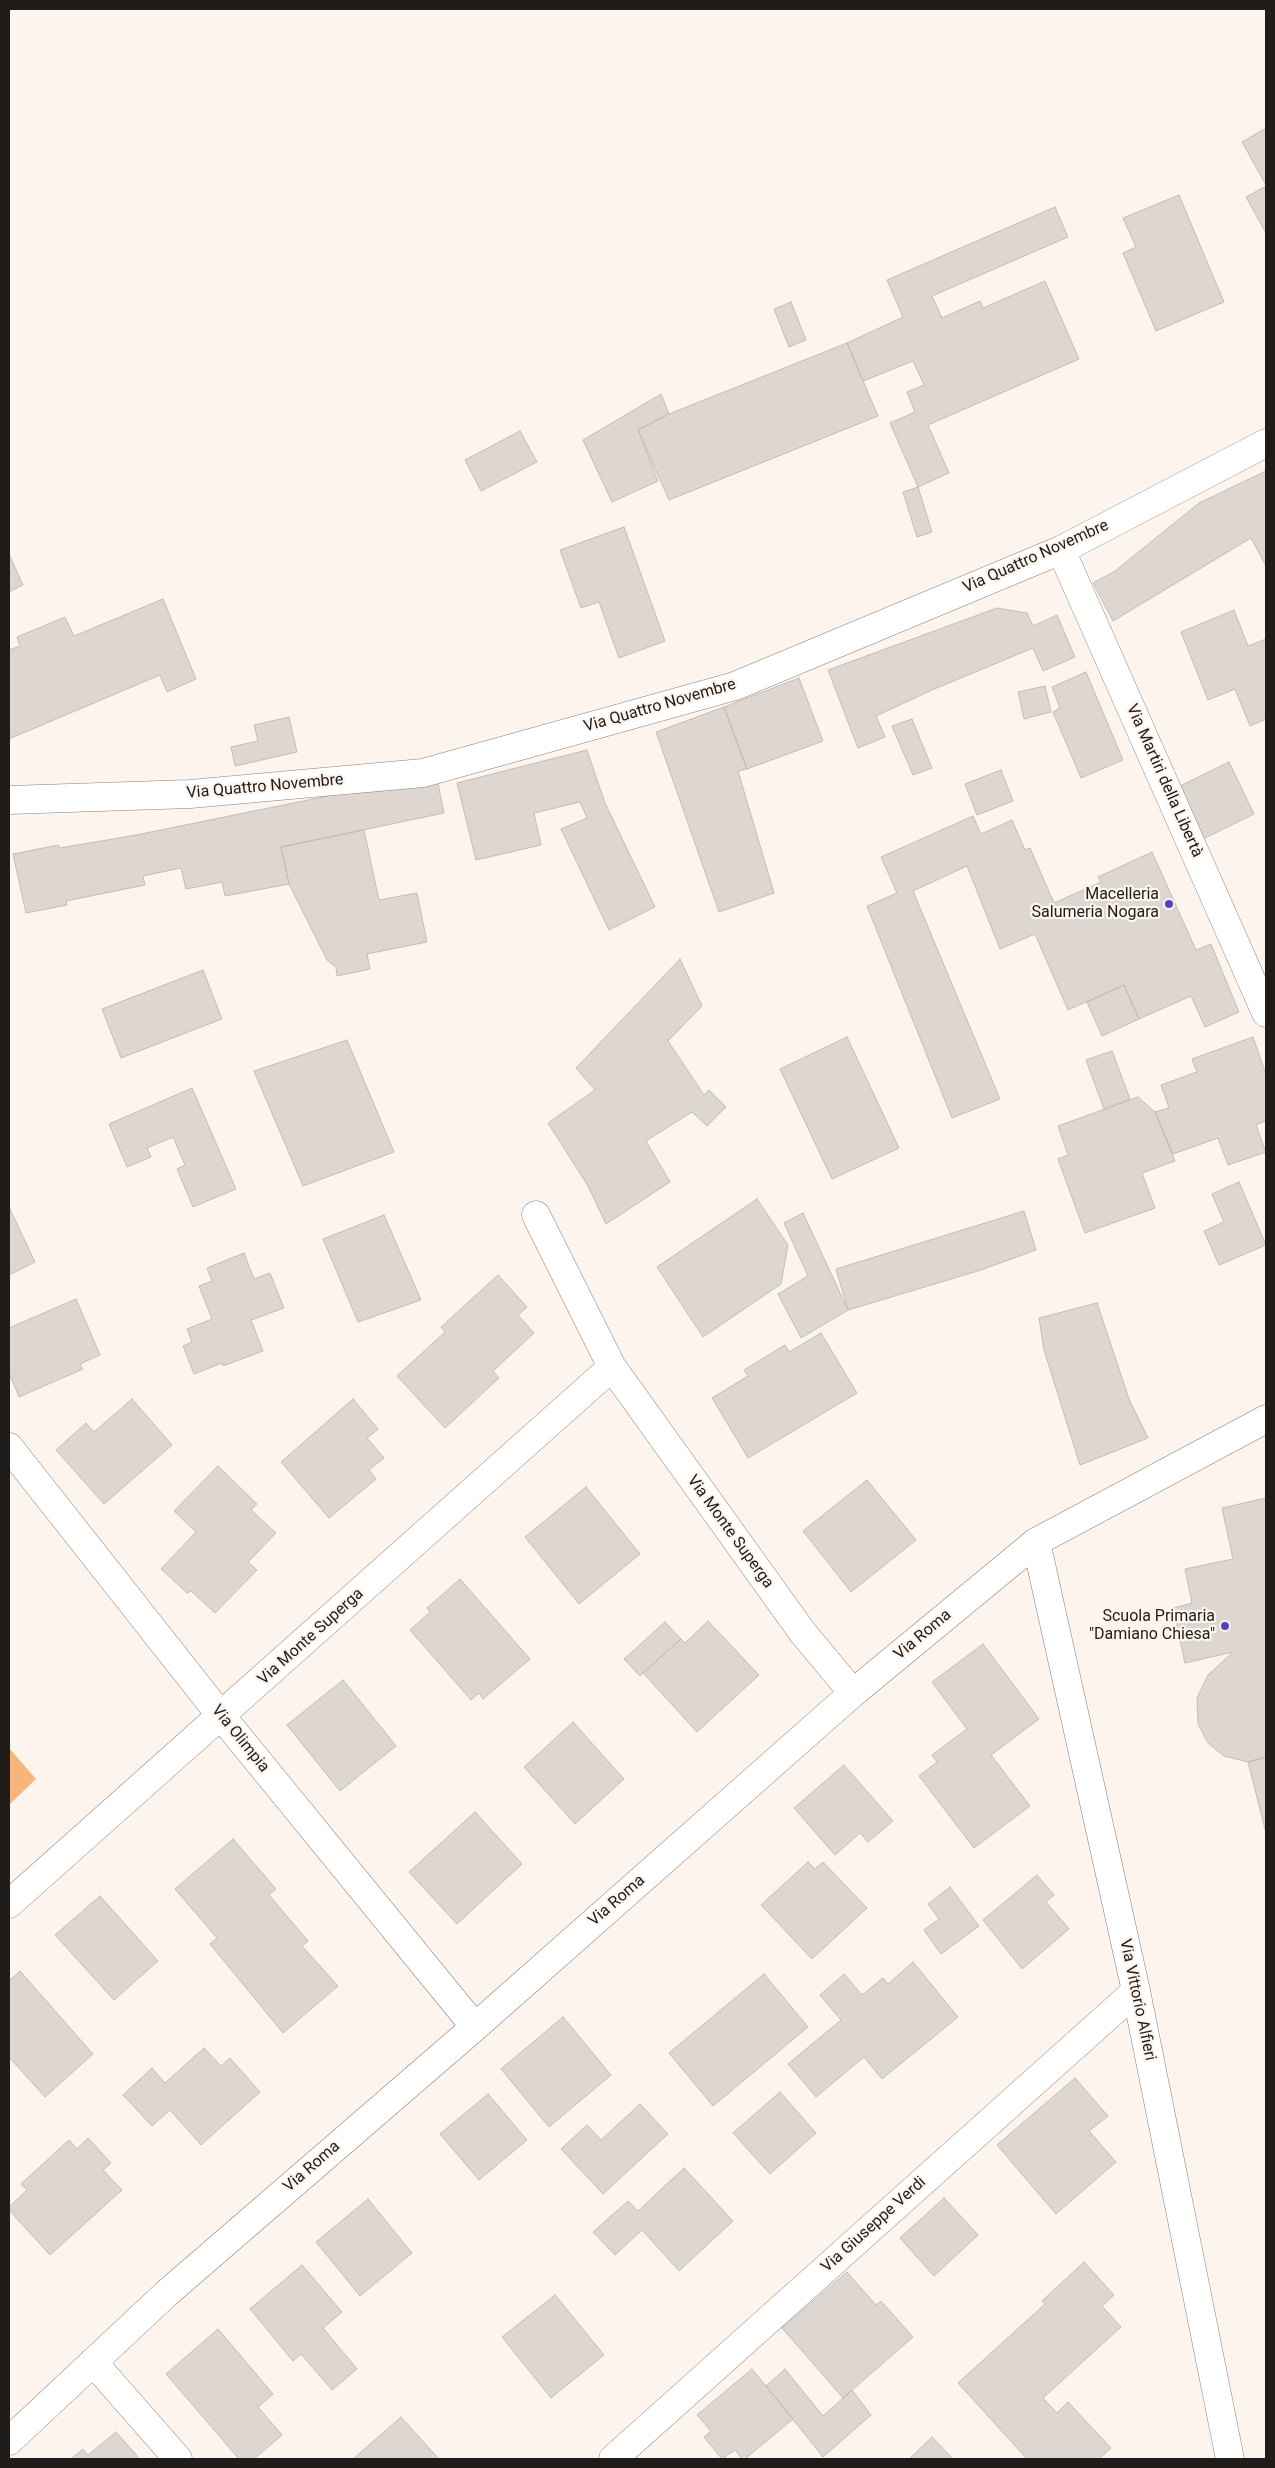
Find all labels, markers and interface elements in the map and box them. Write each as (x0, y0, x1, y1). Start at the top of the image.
street label: Via Quattro Novembre (960, 516, 1112, 598)
street label: Via Quattro Novembre (582, 675, 738, 737)
street label: Via Martiri della Libertà (1122, 702, 1206, 860)
street label: Via Quattro Novembre (186, 771, 344, 803)
place label: Macelleria Salumeria Nogara (1032, 885, 1159, 923)
marker: Macelleria Salumeria Nogara (1163, 898, 1175, 910)
street label: Via Monte Superga (683, 1472, 777, 1592)
street label: Via Monte Superga (254, 1585, 368, 1689)
street label: Via Roma (891, 1606, 955, 1664)
place label: Scuola Primaria "Damiano Chiesa" (1089, 1607, 1215, 1645)
marker: Scuola Primaria "Damiano Chiesa" (1219, 1620, 1231, 1632)
street label: Via Olimpia (207, 1701, 273, 1777)
street label: Via Roma (585, 1871, 649, 1931)
street label: Via Vittorio Alfieri (1115, 1938, 1159, 2062)
street label: Via Roma (280, 2137, 344, 2197)
street label: Via Giuseppe Verdi (818, 2173, 930, 2277)

